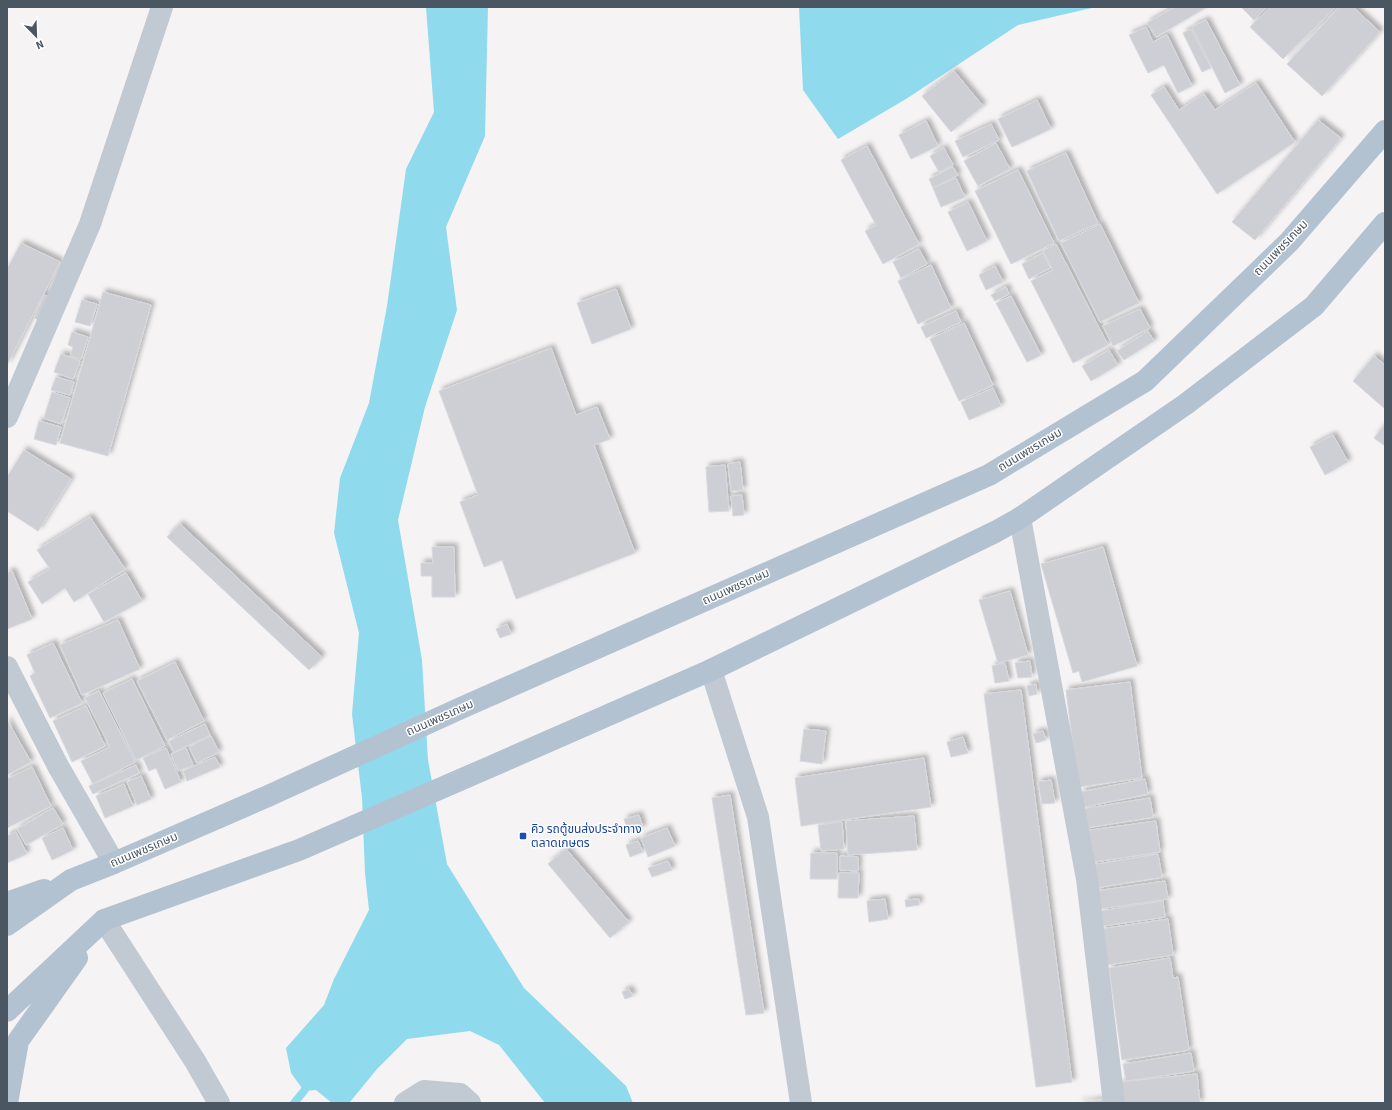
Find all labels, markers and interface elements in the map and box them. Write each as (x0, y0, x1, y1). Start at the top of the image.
north arrow (16, 16, 56, 56)
text: N (33, 36, 46, 53)
street label: ถนนเพชรเกษม (1250, 216, 1312, 280)
street label: ถนนเพชรเกษม (995, 424, 1065, 476)
street label: ถนนเพชรเกษม (700, 565, 772, 609)
street label: ถนนเพชรเกษม (404, 696, 476, 740)
place label: คิว รถตู้ขนส่งประจำทาง ตลาดเกษตร (531, 821, 642, 852)
street label: ถนนเพชรเกษม (108, 828, 180, 872)
marker: คิว รถตู้ขนส่งประจำทาง ตลาดเกษตร (518, 831, 528, 841)

